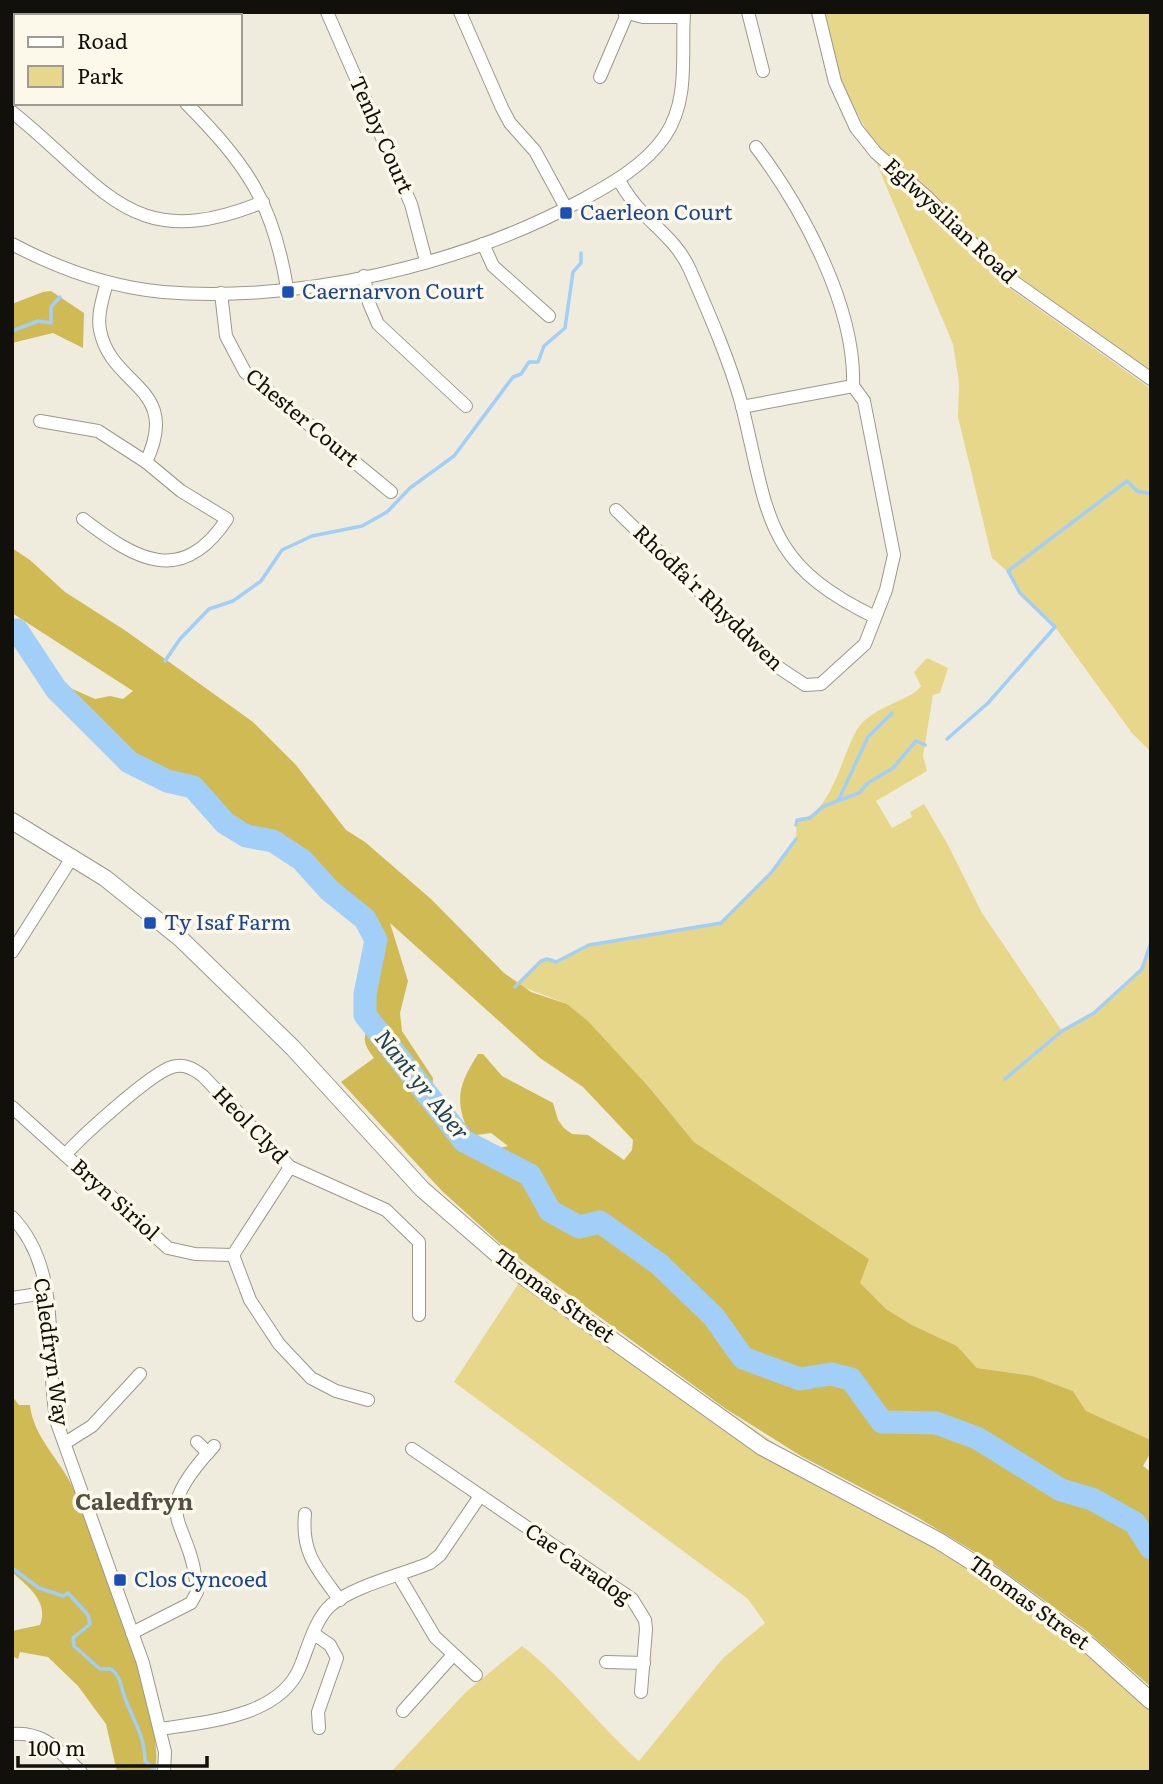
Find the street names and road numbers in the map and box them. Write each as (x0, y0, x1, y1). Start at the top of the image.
street label: Tenby Court (344, 70, 423, 198)
street label: Eglwysilian Road (878, 149, 1025, 289)
street label: Chester Court (240, 359, 368, 473)
street label: Rhodfa'r Rhyddwen (628, 516, 792, 676)
street label: Heol Clyd (207, 1078, 297, 1169)
street label: Bryn Siriol (66, 1150, 168, 1246)
street label: Thomas Street (488, 1239, 623, 1349)
street label: Caledfryn Way (28, 1275, 79, 1429)
street label: Cae Caradog (520, 1514, 639, 1610)
street label: Thomas Street (963, 1546, 1098, 1656)

